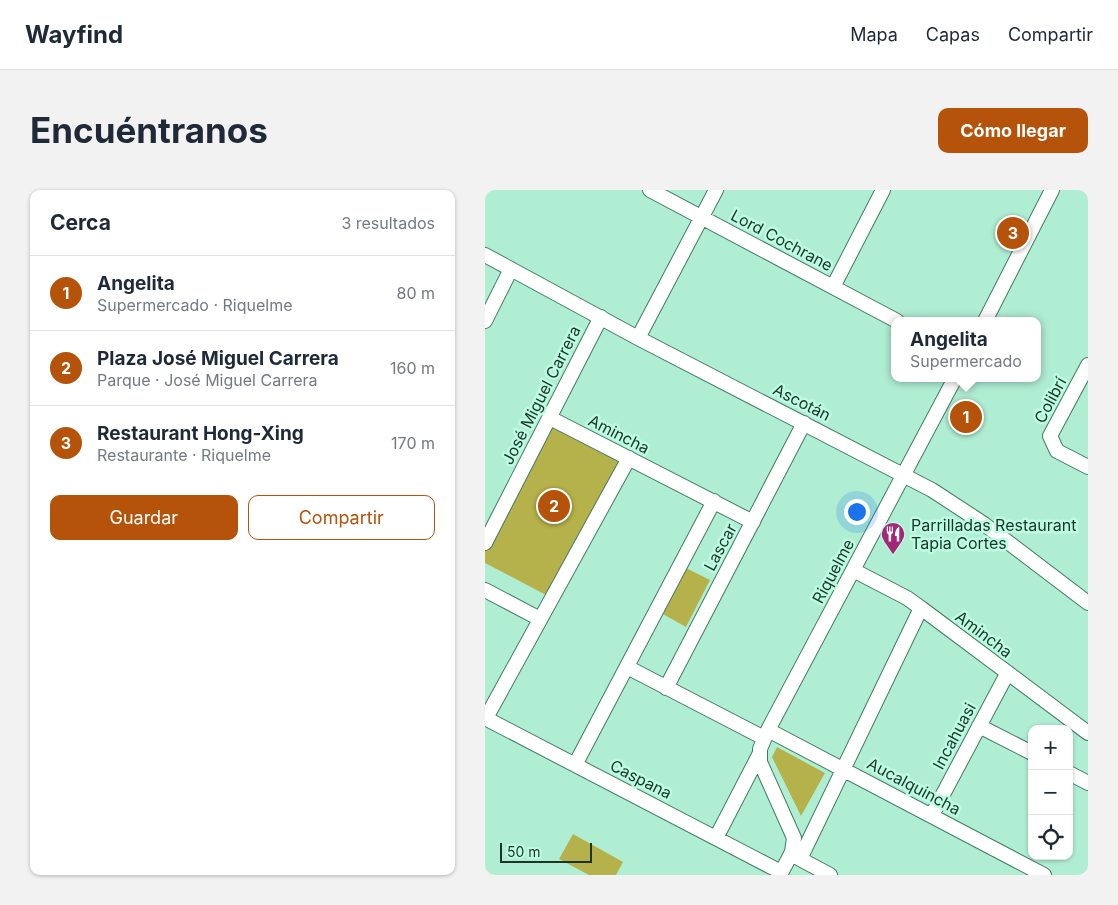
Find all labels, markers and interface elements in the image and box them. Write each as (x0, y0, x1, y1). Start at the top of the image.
text: Wayfind (25, 20, 123, 49)
text: Mapa (850, 24, 898, 45)
text: Capas (926, 24, 980, 45)
text: Compartir (1008, 24, 1093, 45)
button: Cómo llegar (938, 108, 1088, 153)
text: Encuéntranos (30, 109, 268, 151)
street label: Lord Cochrane (728, 205, 836, 275)
text: Cerca (50, 210, 111, 235)
text: 3 resultados (341, 213, 435, 233)
pin: 3 (997, 214, 1029, 252)
text: Angelita (97, 272, 175, 295)
text: 1 (63, 283, 69, 303)
text: 80 m (396, 283, 435, 303)
text: Supermercado · Riquelme (97, 295, 292, 315)
popup (891, 317, 1041, 382)
street label: José Miguel Carrera (497, 322, 585, 468)
text: Angelita (910, 328, 988, 351)
text: Plaza José Miguel Carrera (97, 347, 339, 370)
text: Supermercado (910, 351, 1022, 371)
text: 2 (61, 358, 71, 378)
text: 160 m (390, 358, 435, 378)
text: Parque · José Miguel Carrera (97, 370, 318, 390)
street label: Colibrí (1030, 374, 1070, 426)
street label: Ascotán (770, 379, 834, 425)
pin: 1 (950, 398, 982, 436)
street label: Amincha (585, 410, 653, 458)
text: Restaurant Hong-Xing (97, 422, 304, 445)
text: 3 (61, 433, 71, 453)
text: 170 m (391, 433, 435, 453)
text: Restaurante · Riquelme (97, 445, 271, 465)
pin: 2 (538, 487, 570, 525)
button: Guardar (50, 495, 238, 540)
button: Compartir (248, 495, 435, 540)
your location (844, 499, 870, 525)
place label: Parrilladas Restaurant Tapia Cortes (911, 515, 1076, 553)
street label: Lascar (699, 520, 741, 574)
restaurant icon: Parrilladas Restaurant Tapia Cortes (880, 521, 906, 555)
street label: Riquelme (808, 535, 858, 607)
street label: Amincha (952, 606, 1016, 662)
street label: Incahuasi (928, 699, 980, 773)
map controls (1028, 725, 1073, 860)
button: + (1028, 725, 1073, 770)
street label: Aucalquincha (864, 753, 964, 819)
street label: Caspana (607, 755, 675, 803)
button: − (1028, 770, 1073, 815)
button: locate (1028, 815, 1073, 860)
scale bar (500, 840, 593, 863)
text: 50 m (507, 843, 541, 860)

